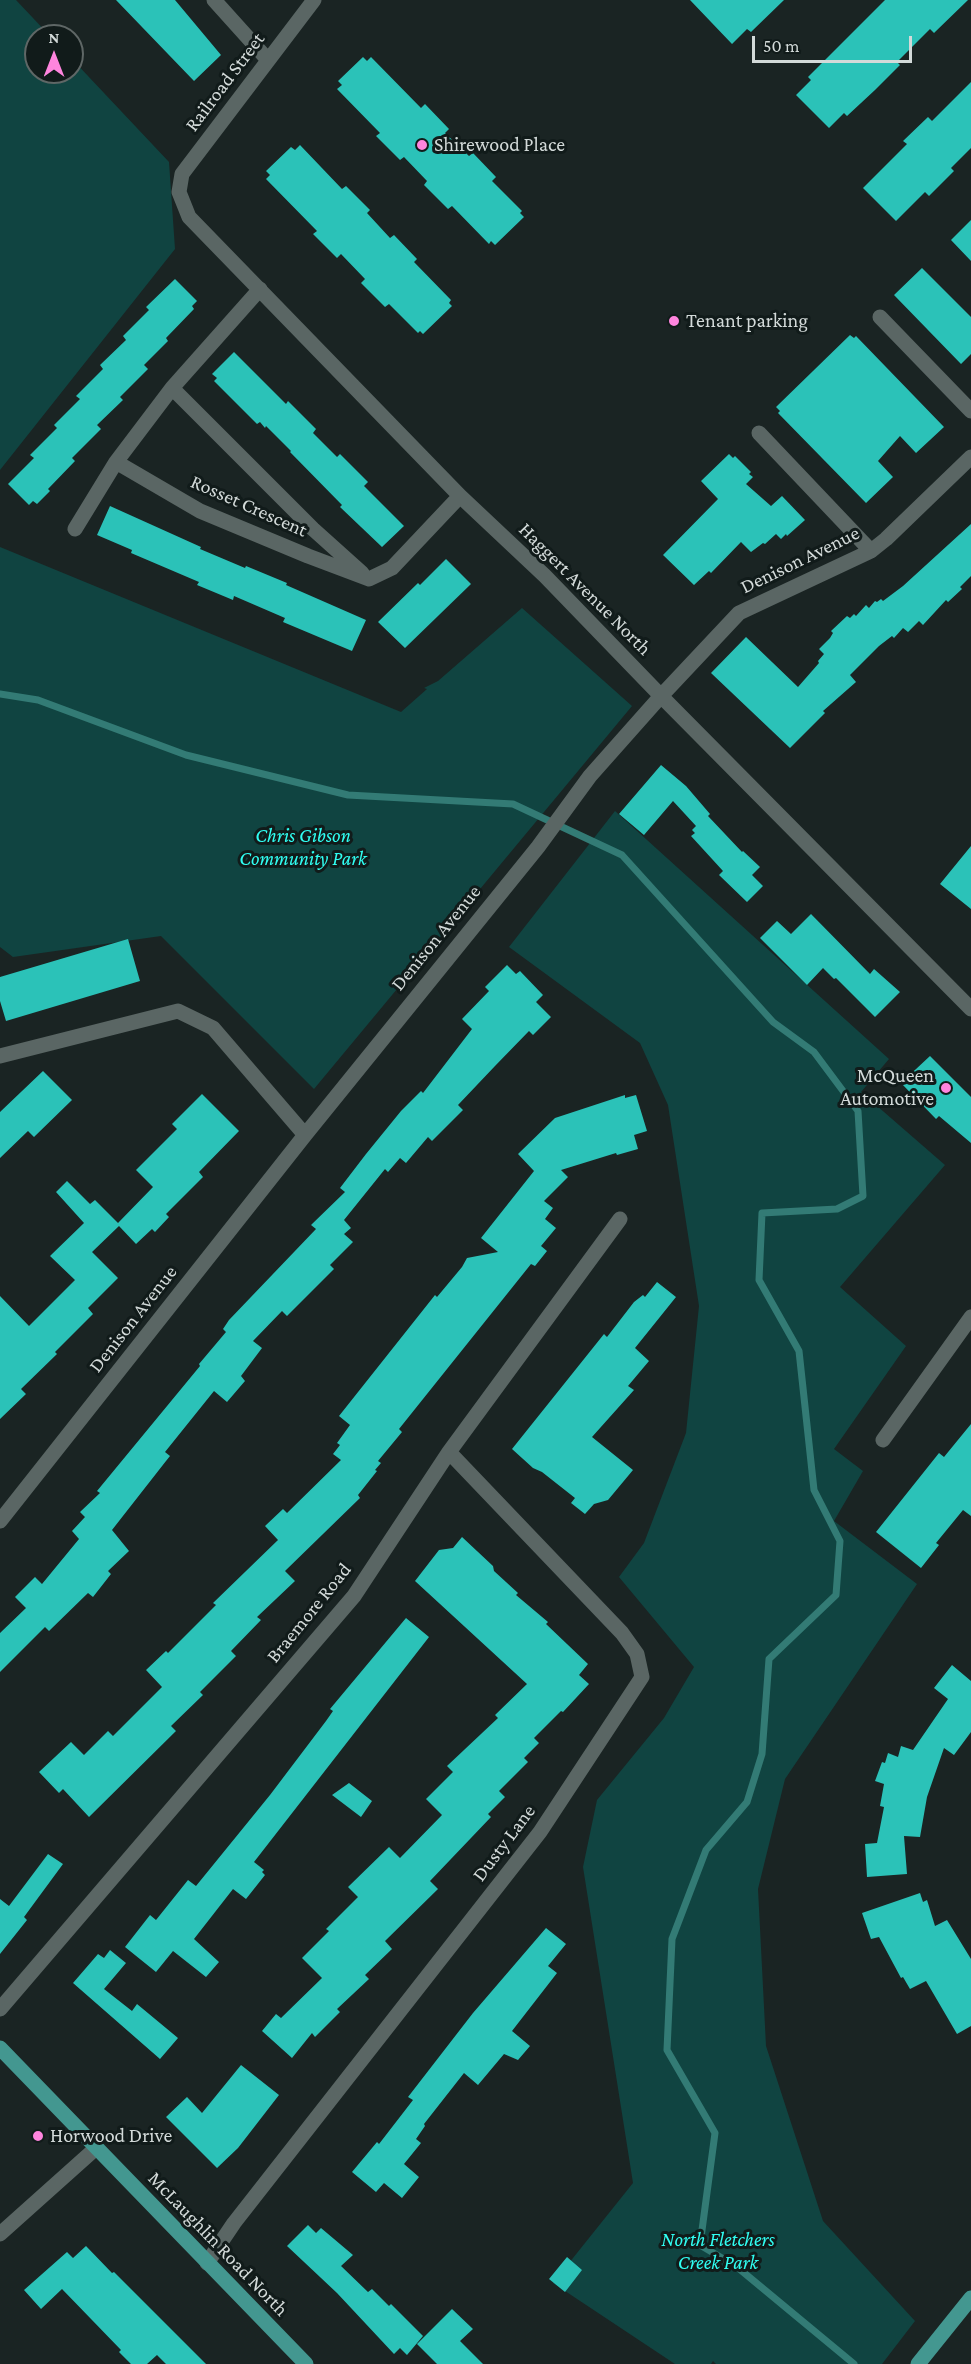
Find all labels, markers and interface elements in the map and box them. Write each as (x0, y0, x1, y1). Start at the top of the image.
north arrow (24, 24, 84, 84)
scale bar (755, 24, 916, 62)
street label: Railroad Street (180, 28, 270, 136)
text: N (49, 29, 59, 46)
text: 50 m (763, 36, 800, 56)
place label: Shirewood Place (434, 133, 565, 157)
marker: Shirewood Place (415, 138, 429, 152)
place label: Tenant parking (686, 309, 808, 333)
marker: Tenant parking (667, 314, 681, 328)
street label: Rosset Crescent (187, 470, 311, 542)
street label: Haggert Avenue North (514, 518, 656, 660)
street label: Denison Avenue (737, 521, 863, 599)
park label: Chris Gibson Community Park (239, 824, 367, 871)
street label: Denison Avenue (386, 880, 486, 996)
place label: McQueen Automotive (840, 1064, 934, 1111)
marker: McQueen Automotive (939, 1081, 953, 1095)
street label: Denison Avenue (84, 1261, 182, 1377)
street label: Braemore Road (261, 1558, 357, 1668)
street label: Dusty Lane (467, 1800, 541, 1886)
place label: Horwood Drive (50, 2124, 172, 2148)
marker: Horwood Drive (31, 2129, 45, 2143)
street label: McLaughlin Road North (143, 2167, 293, 2321)
park label: North Fletchers Creek Park (661, 2228, 775, 2275)

